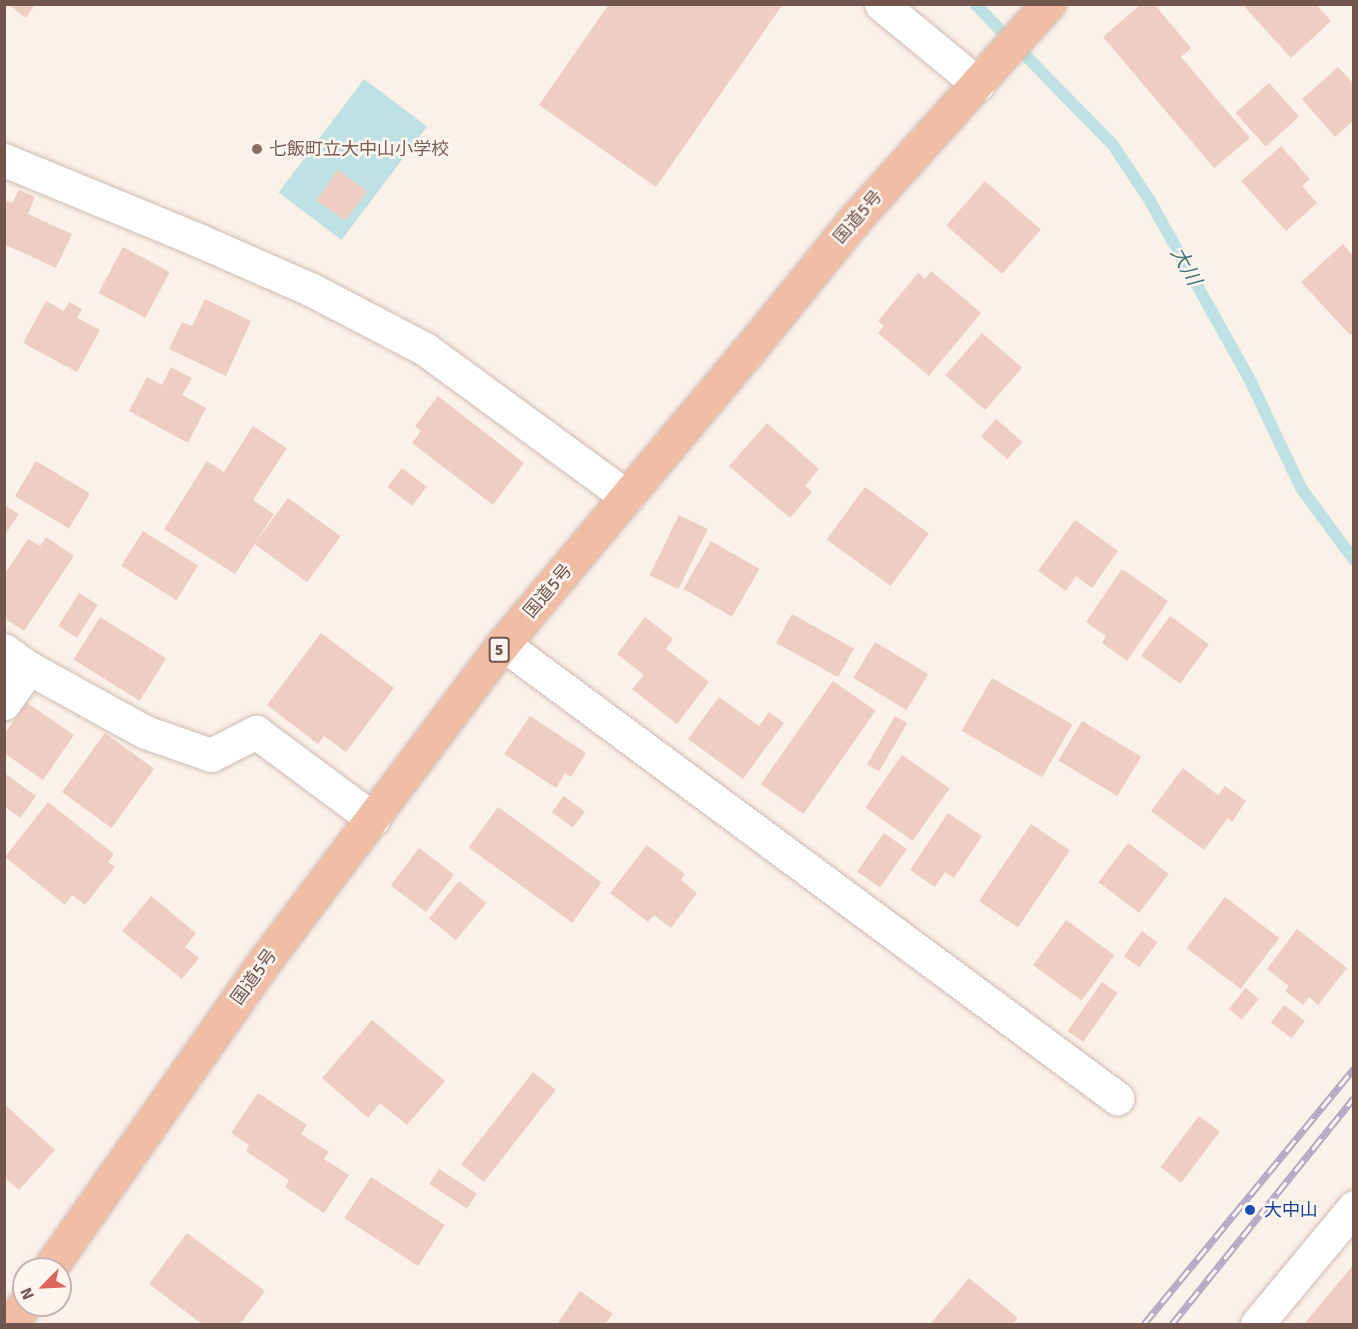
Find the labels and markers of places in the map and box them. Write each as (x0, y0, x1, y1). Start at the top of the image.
place label: 七飯町立大中山小学校 (269, 138, 449, 160)
marker: 七飯町立大中山小学校 (250, 142, 264, 156)
place label: 大中山 (1264, 1199, 1318, 1221)
marker: 大中山 (1241, 1201, 1259, 1219)

